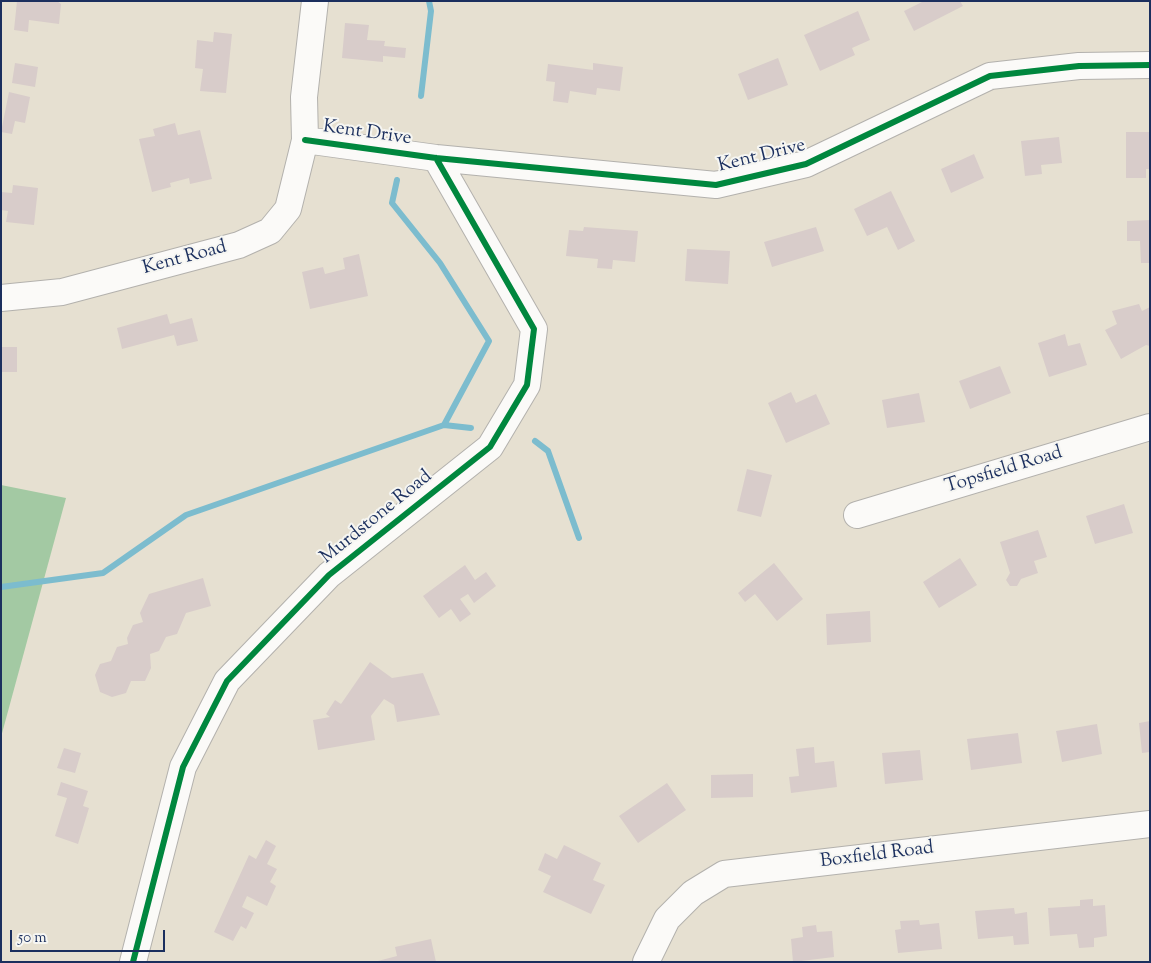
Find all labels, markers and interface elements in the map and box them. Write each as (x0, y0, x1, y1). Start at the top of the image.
street label: Kent Drive (321, 117, 413, 151)
street label: Kent Drive (716, 135, 808, 179)
street label: Kent Road (140, 237, 230, 281)
street label: Topsfield Road (943, 442, 1065, 500)
street label: Murdstone Road (317, 466, 437, 570)
street label: Boxfield Road (819, 838, 935, 874)
scale bar (12, 920, 168, 952)
text: 50 m (18, 928, 47, 949)

